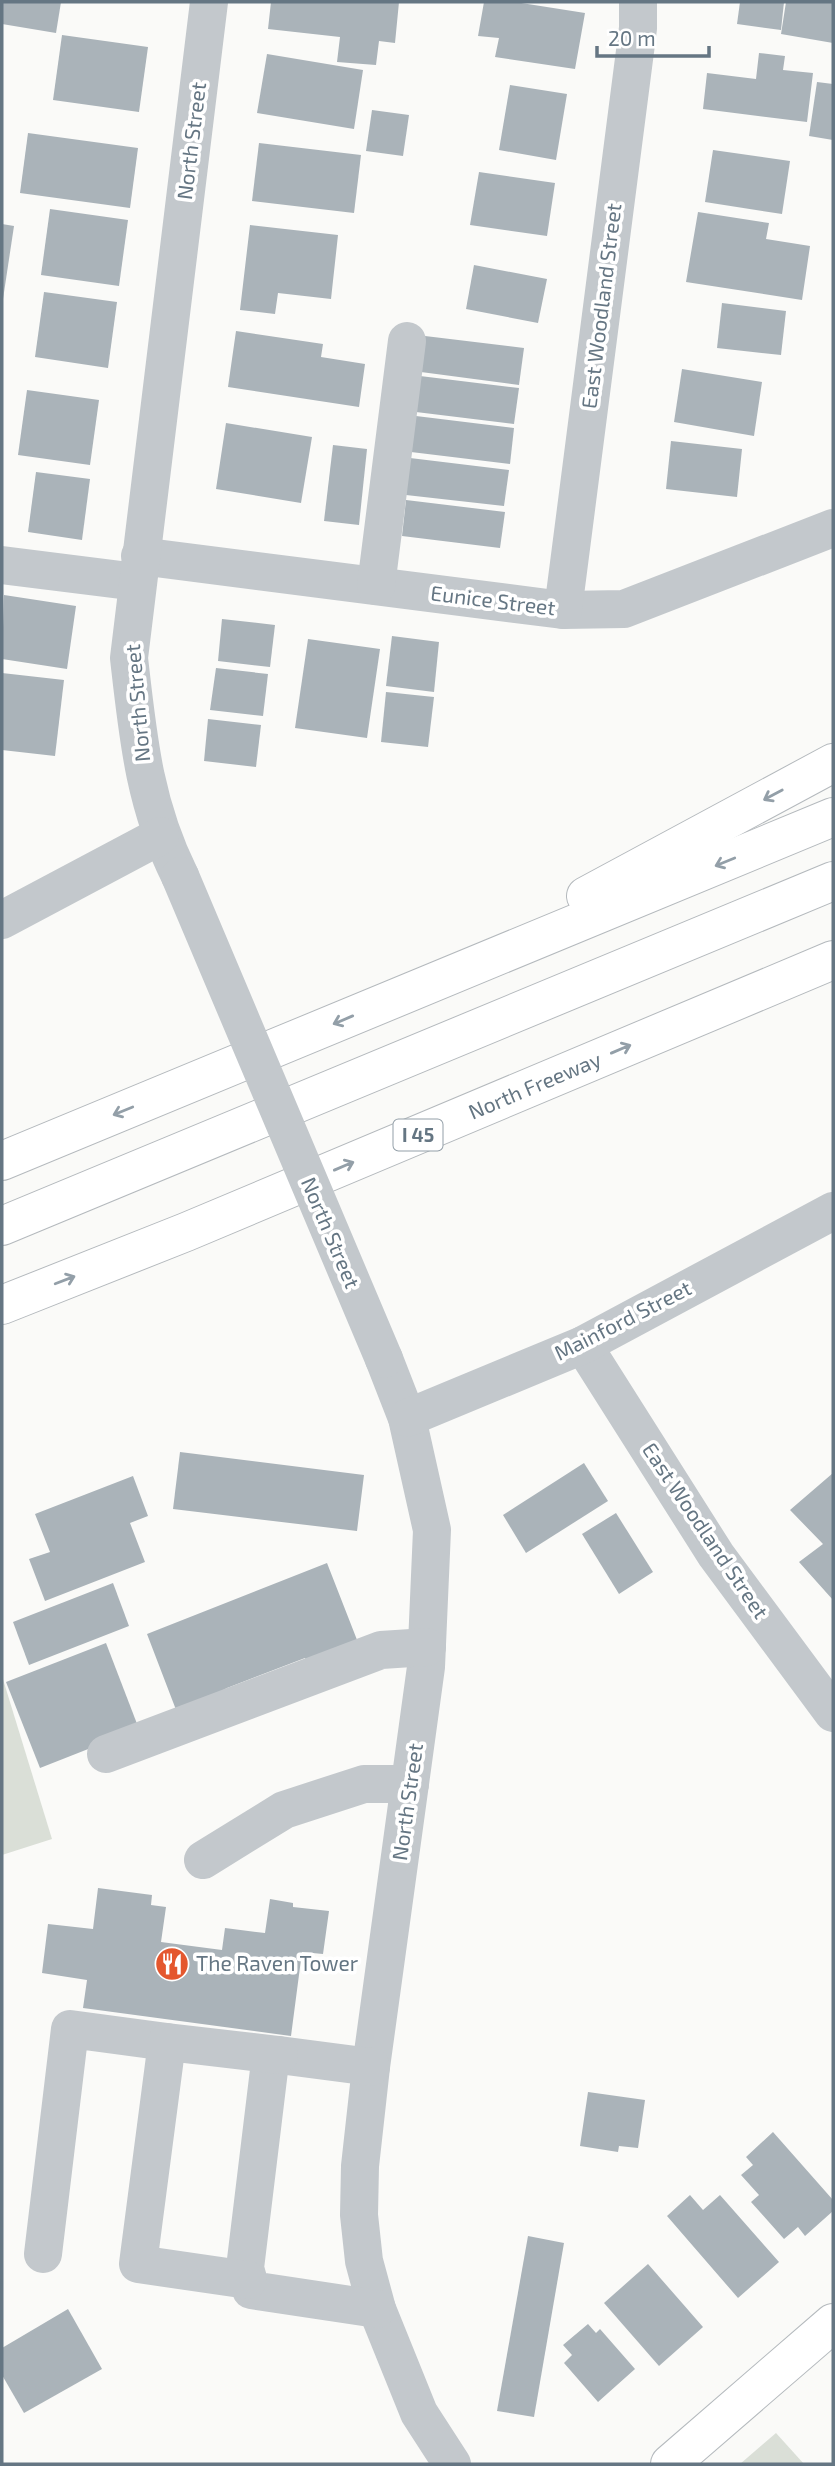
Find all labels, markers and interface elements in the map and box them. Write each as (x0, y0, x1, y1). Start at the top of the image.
scale bar (597, 14, 709, 58)
text: 20 m (608, 25, 656, 50)
street label: North Street (171, 81, 210, 201)
street label: East Woodland Street (576, 202, 626, 410)
street label: Eunice Street (429, 579, 557, 620)
street label: North Street (119, 643, 154, 763)
one-way arrow (763, 789, 784, 802)
one-way arrow (715, 856, 736, 869)
one-way arrow (332, 1014, 354, 1027)
one-way arrow (610, 1042, 632, 1055)
street label: North Freeway (464, 1045, 604, 1124)
one-way arrow (112, 1105, 134, 1118)
road number: I 45 (394, 1120, 442, 1150)
one-way arrow (333, 1159, 354, 1172)
street label: North Street (297, 1173, 366, 1292)
one-way arrow (54, 1272, 76, 1285)
street label: Mainford Street (550, 1274, 695, 1365)
street label: East Woodland Street (638, 1437, 774, 1623)
street label: North Street (386, 1741, 427, 1862)
restaurant icon: The Raven Tower (153, 1945, 191, 1983)
place label: The Raven Tower (196, 1950, 359, 1975)

